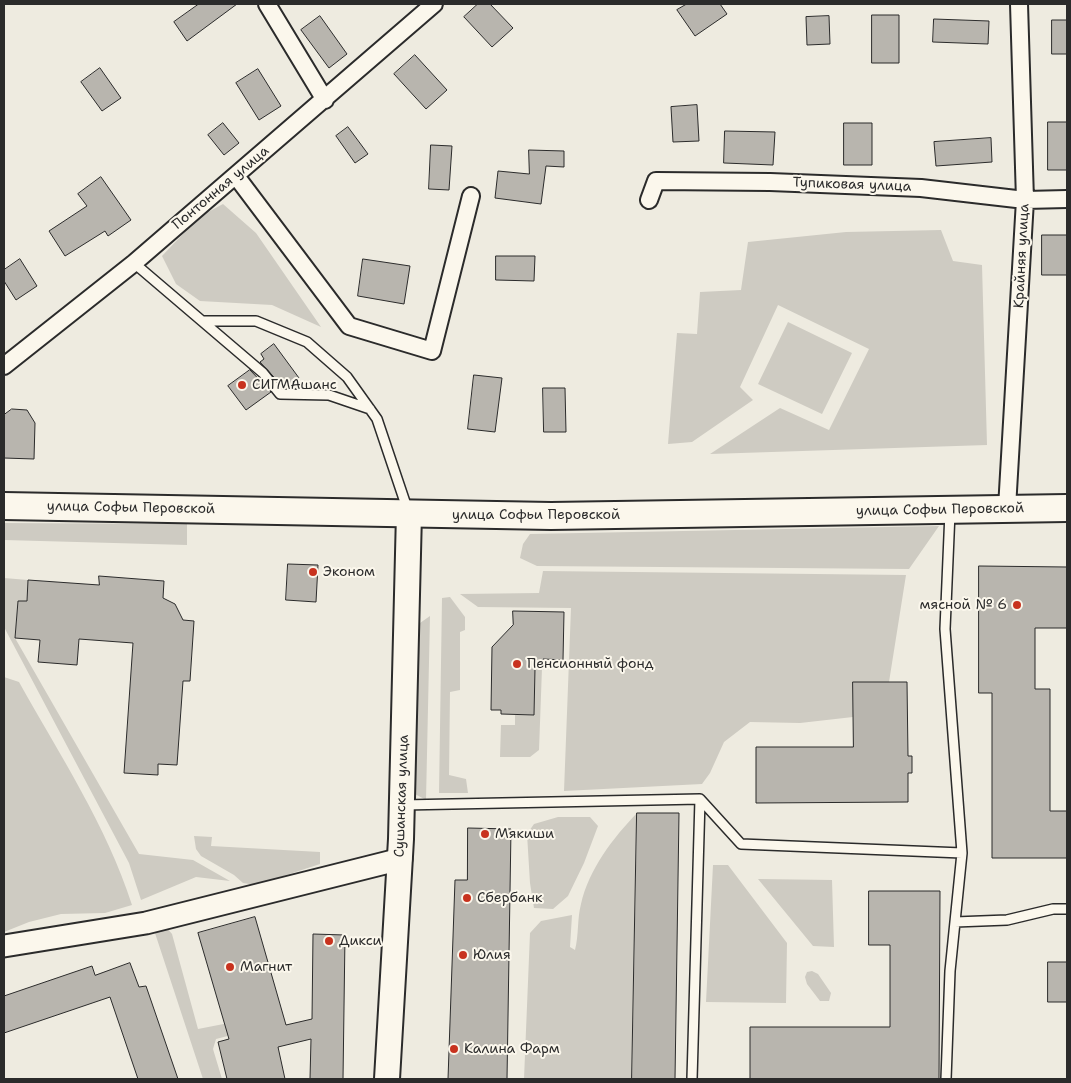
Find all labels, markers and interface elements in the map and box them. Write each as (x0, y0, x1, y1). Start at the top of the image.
street label: Понтонная улица (169, 143, 273, 233)
street label: Тупиковая улица (792, 175, 912, 195)
street label: Крайняя улица (1011, 203, 1033, 309)
place label: СИГМАшанс (252, 377, 337, 393)
marker: СИГМАшанс (236, 379, 248, 391)
street label: улица Софьи Перовской (47, 498, 215, 518)
street label: улица Софьи Перовской (856, 500, 1024, 520)
street label: улица Софьи Перовской (452, 507, 620, 523)
place label: Эконом (323, 564, 375, 580)
marker: Эконом (307, 566, 319, 578)
place label: мясной № 6 (920, 597, 1007, 613)
marker: мясной № 6 (1011, 599, 1023, 611)
place label: Пенсионный фонд (527, 656, 654, 672)
marker: Пенсионный фонд (511, 658, 523, 670)
street label: Сушанская улица (391, 734, 413, 858)
place label: Мякиши (495, 826, 554, 842)
marker: Мякиши (479, 828, 491, 840)
place label: Сбербанк (477, 890, 542, 906)
marker: Сбербанк (461, 892, 473, 904)
place label: Дикси (339, 933, 382, 949)
marker: Дикси (323, 935, 335, 947)
place label: Юлия (473, 947, 511, 963)
marker: Юлия (457, 949, 469, 961)
place label: Магнит (240, 959, 292, 975)
marker: Магнит (224, 961, 236, 973)
place label: Калина Фарм (464, 1041, 560, 1057)
marker: Калина Фарм (448, 1043, 460, 1055)

